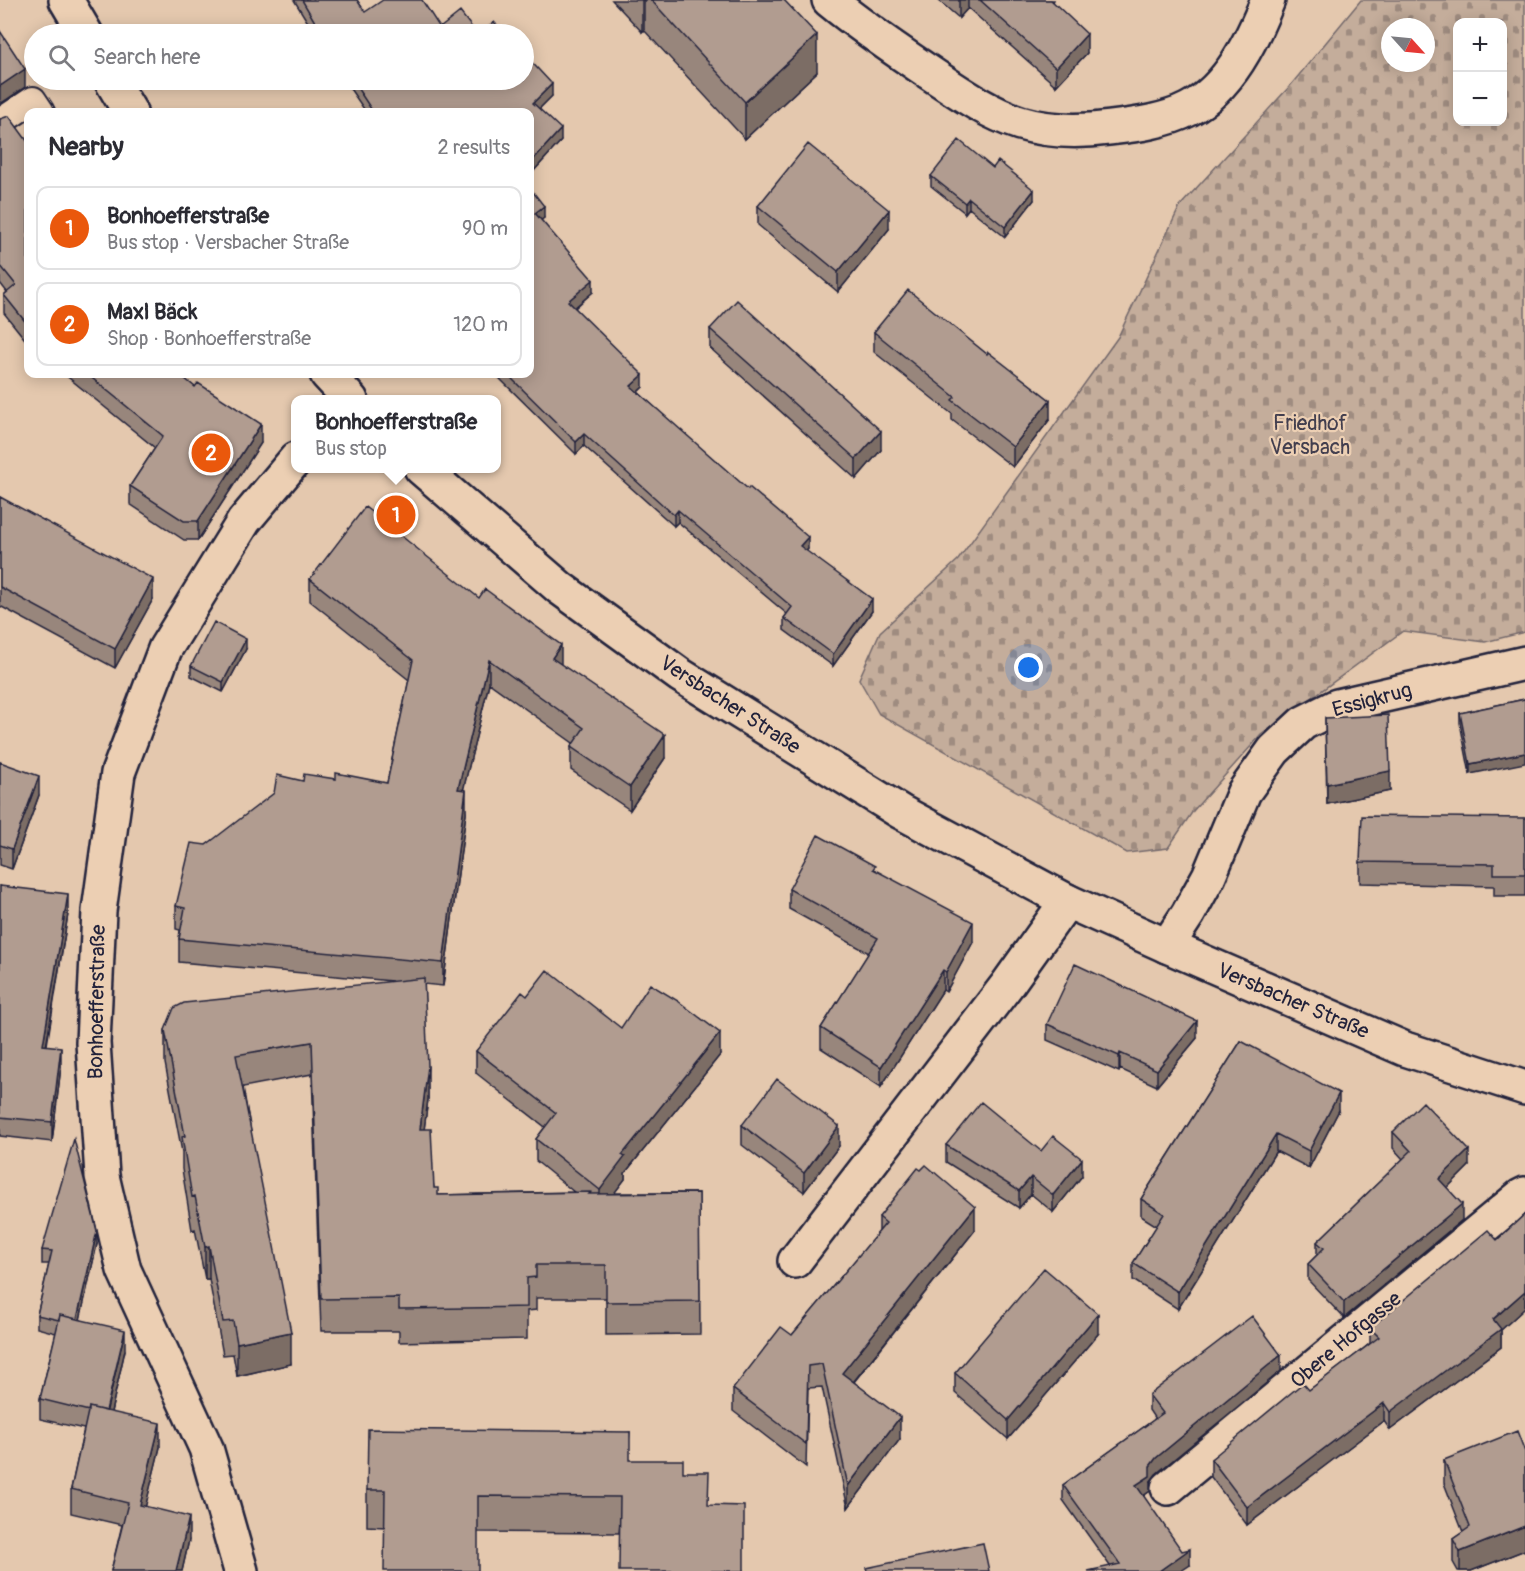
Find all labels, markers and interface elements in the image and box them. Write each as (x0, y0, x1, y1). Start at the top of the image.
north arrow (1381, 18, 1435, 72)
map controls (1453, 18, 1507, 126)
button: + (1453, 18, 1507, 72)
search box (24, 24, 534, 90)
icon: search (45, 41, 78, 74)
text: Search here (93, 43, 200, 71)
button: − (1453, 72, 1507, 126)
text: Nearby (48, 131, 124, 163)
text: 2 results (438, 135, 510, 160)
text: Bonhoefferstraße (107, 202, 269, 230)
text: 1 (66, 216, 73, 241)
text: 90 m (462, 216, 508, 241)
text: Bus stop · Versbacher Straße (107, 230, 349, 255)
text: Maxl Bäck (107, 298, 197, 326)
text: 2 (64, 312, 75, 337)
text: 120 m (453, 312, 508, 337)
text: Shop · Bonhoefferstraße (107, 326, 311, 351)
popup (291, 395, 501, 473)
text: Bonhoefferstraße (315, 408, 477, 436)
park label: Friedhof Versbach (1270, 410, 1350, 461)
pin: 2 (192, 430, 230, 476)
text: Bus stop (315, 436, 387, 461)
pin: 1 (376, 492, 416, 538)
street label: Versbacher Straße (654, 649, 806, 761)
your location (1014, 653, 1043, 682)
street label: Essigkrug (1329, 676, 1415, 724)
street label: Bonhoefferstraße (82, 924, 112, 1080)
street label: Versbacher Straße (1213, 957, 1374, 1045)
street label: Obere Hofgasse (1285, 1285, 1408, 1394)

